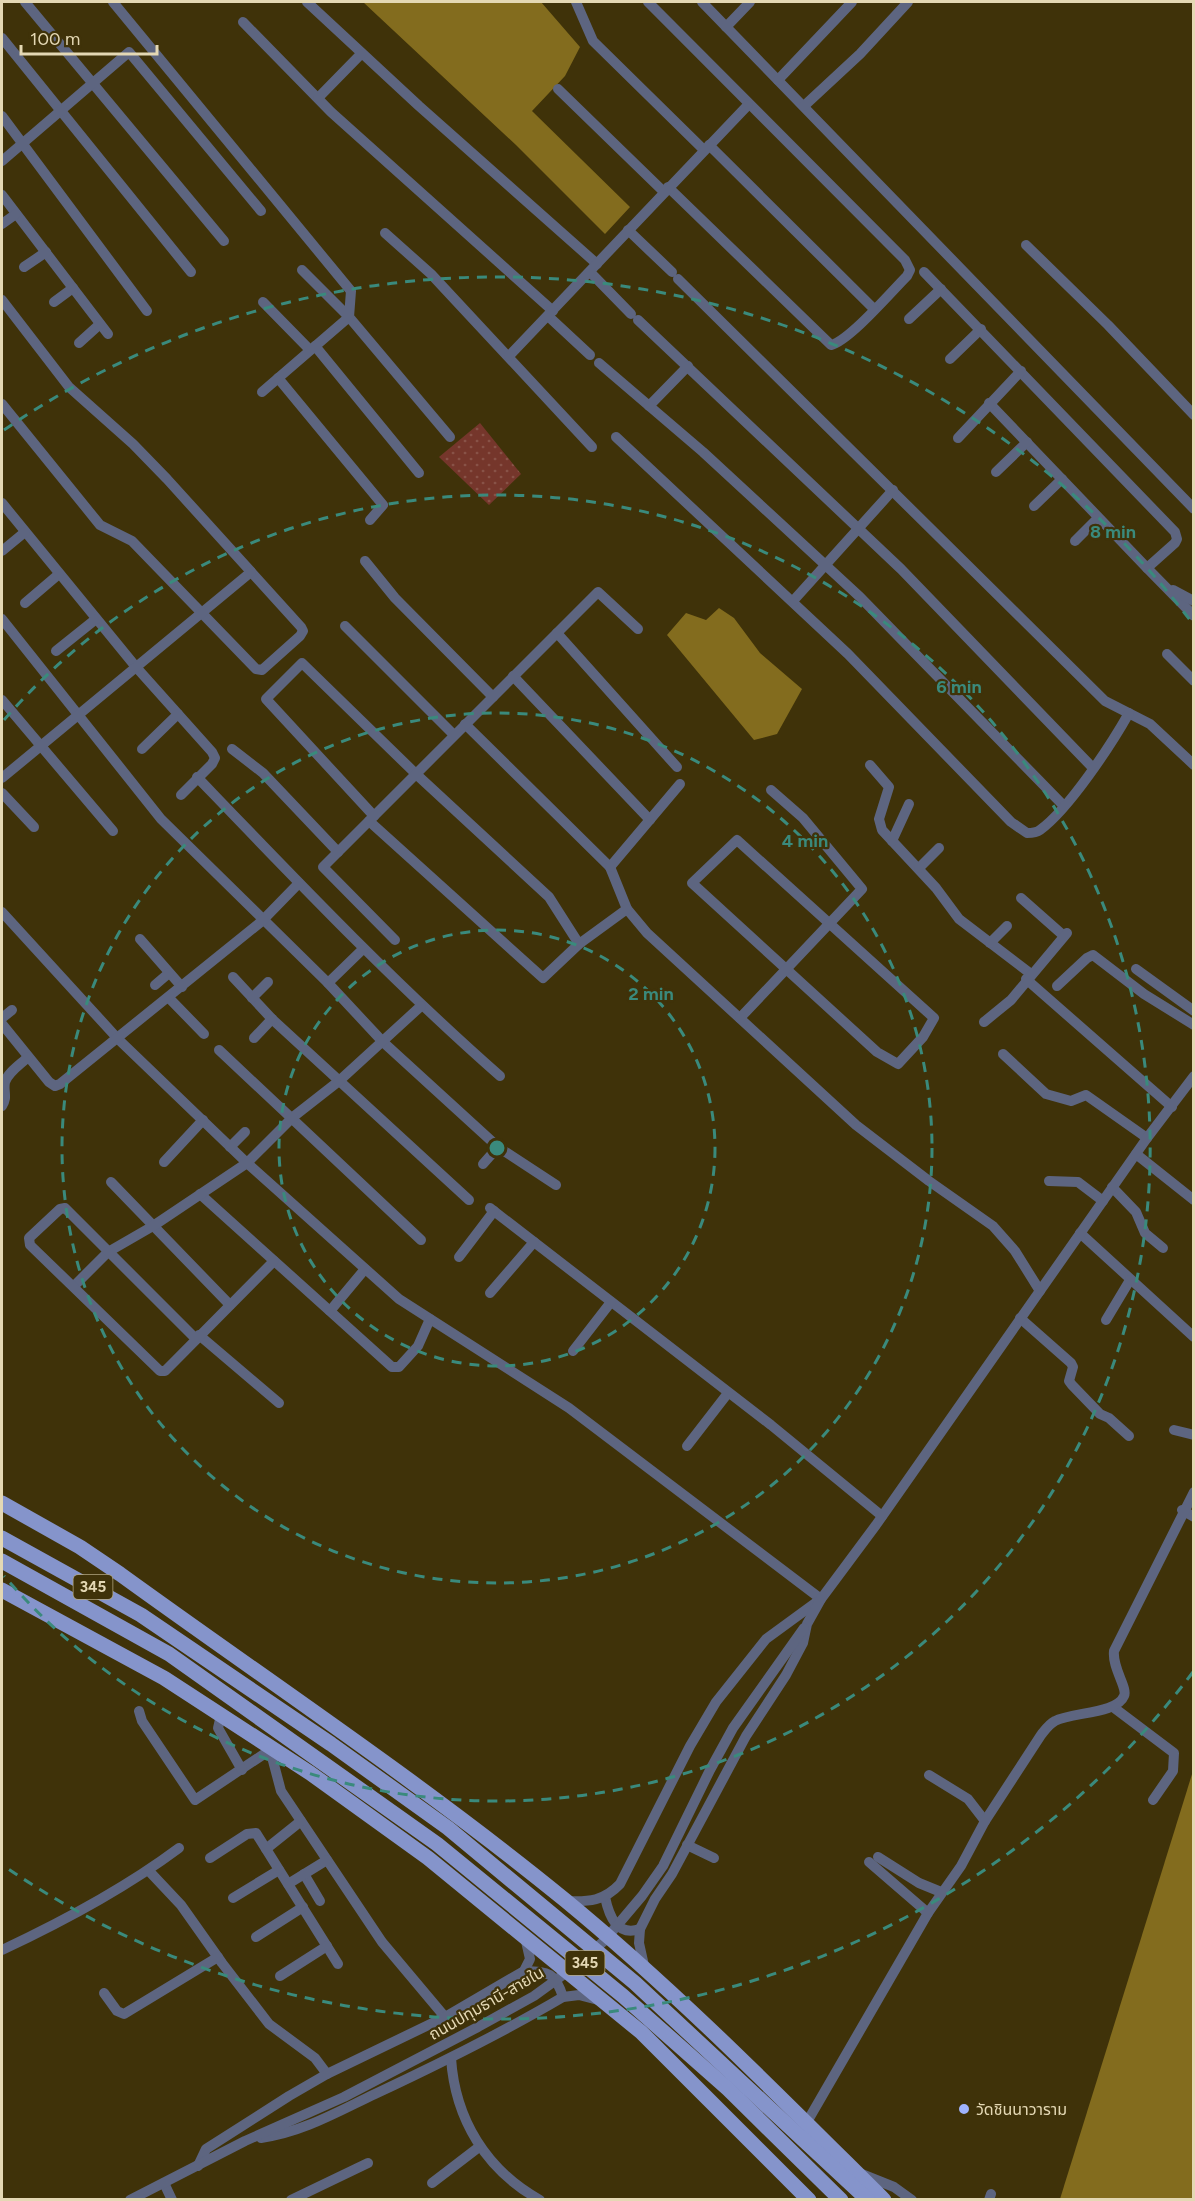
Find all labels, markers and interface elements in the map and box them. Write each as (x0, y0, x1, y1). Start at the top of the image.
scale bar (21, 18, 158, 56)
text: 100 m (30, 28, 80, 50)
text: 8 min (1090, 521, 1136, 543)
text: 6 min (936, 676, 982, 698)
text: 4 min (782, 830, 828, 852)
text: 2 min (628, 983, 674, 1005)
centre of rings (487, 1138, 507, 1158)
road number: 345 (74, 1575, 112, 1599)
road number: 345 (566, 1951, 604, 1975)
street label: ถนนปทุมธานี-สายใน (425, 1963, 547, 2044)
place label: วัดชินนาวาราม (976, 2100, 1067, 2119)
marker: วัดชินนาวาราม (957, 2102, 971, 2116)

